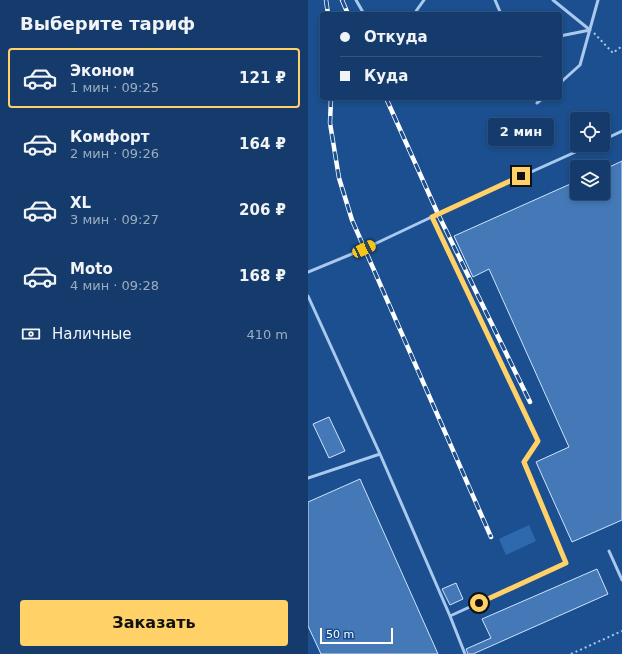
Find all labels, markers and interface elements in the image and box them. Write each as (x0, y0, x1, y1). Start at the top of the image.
text: Выберите тариф (20, 13, 195, 34)
text: Откуда (364, 28, 428, 46)
icon: car (22, 60, 58, 96)
text: Эконом (70, 62, 134, 80)
text: Куда (364, 67, 408, 85)
text: 121 ₽ (239, 69, 286, 87)
text: 1 мин · 09:25 (70, 80, 159, 95)
map controls (570, 112, 610, 200)
button: locate (570, 112, 610, 152)
callout: 2 мин (488, 118, 554, 146)
text: 2 мин (500, 124, 542, 139)
icon: car (22, 126, 58, 162)
text: Комфорт (70, 128, 149, 146)
text: 164 ₽ (239, 135, 286, 153)
text: 2 мин · 09:26 (70, 146, 159, 161)
button: layers (570, 160, 610, 200)
route end (512, 167, 530, 185)
icon: car (22, 192, 58, 228)
text: XL (70, 194, 91, 212)
text: 206 ₽ (239, 201, 286, 219)
text: 3 мин · 09:27 (70, 212, 159, 227)
car (351, 238, 377, 260)
icon: car (22, 258, 58, 294)
text: Moto (70, 260, 113, 278)
text: 168 ₽ (239, 267, 286, 285)
text: 4 мин · 09:28 (70, 278, 159, 293)
icon: cash (20, 323, 42, 345)
text: Наличные (52, 325, 132, 343)
text: 410 m (246, 327, 288, 342)
route start (470, 594, 488, 612)
button: Заказать (20, 600, 288, 646)
scale bar (320, 626, 393, 645)
text: 50 m (326, 628, 354, 641)

